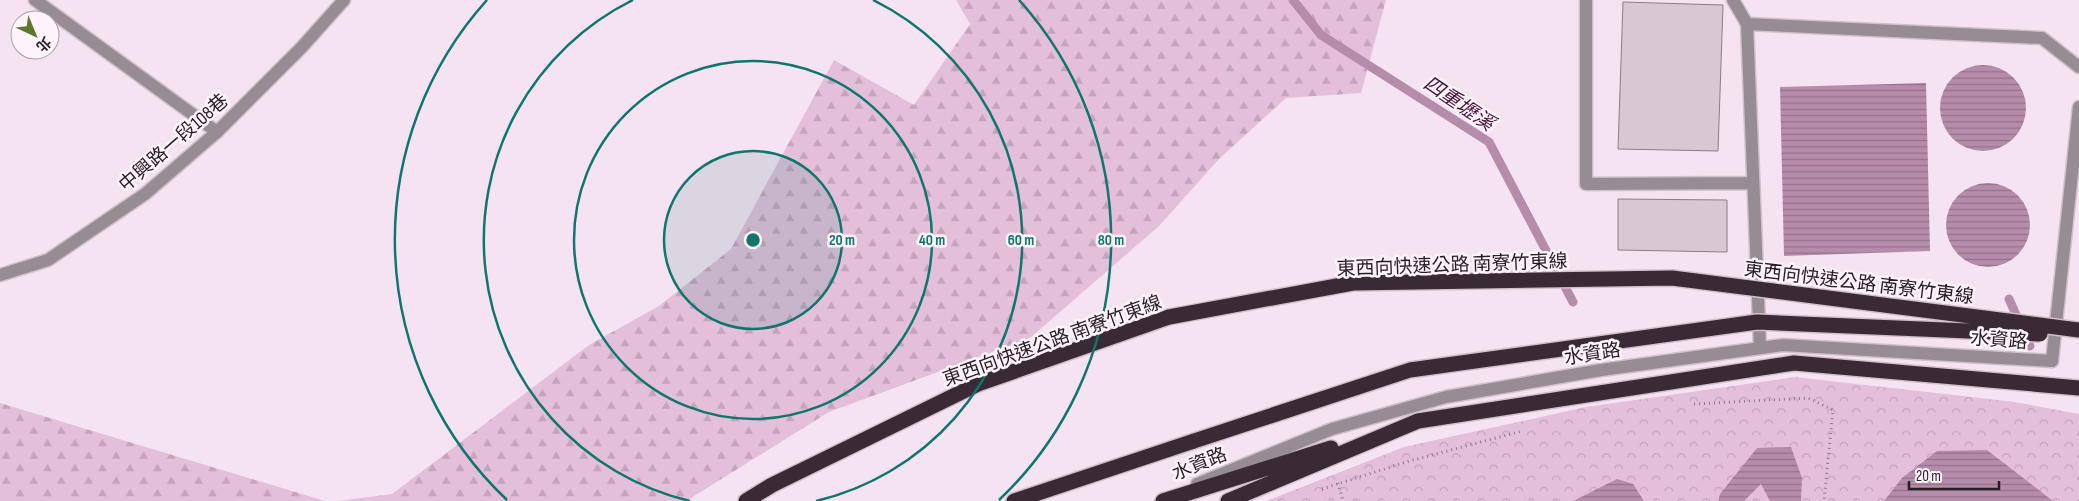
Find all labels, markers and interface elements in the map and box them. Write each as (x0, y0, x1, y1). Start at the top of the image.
north arrow (10, 10, 60, 60)
text: 北 (33, 33, 55, 55)
water label: 四重壢溪 (1419, 72, 1501, 138)
street label: 中興路一段108巷 (115, 89, 233, 197)
centre of rings (744, 231, 762, 249)
text: 20 m (829, 231, 855, 250)
text: 40 m (919, 231, 945, 250)
text: 60 m (1008, 231, 1034, 250)
text: 80 m (1098, 231, 1124, 250)
street label: 東西向快速公路 南寮竹東線 (1336, 250, 1568, 281)
street label: 東西向快速公路 南寮竹東線 (1743, 258, 1975, 309)
street label: 東西向快速公路 南寮竹東線 (940, 291, 1165, 392)
street label: 水資路 (1970, 327, 2028, 354)
street label: 水資路 (1562, 339, 1622, 370)
street label: 水資路 (1169, 443, 1230, 486)
scale bar (1909, 458, 1999, 490)
text: 20 m (1916, 467, 1941, 486)

